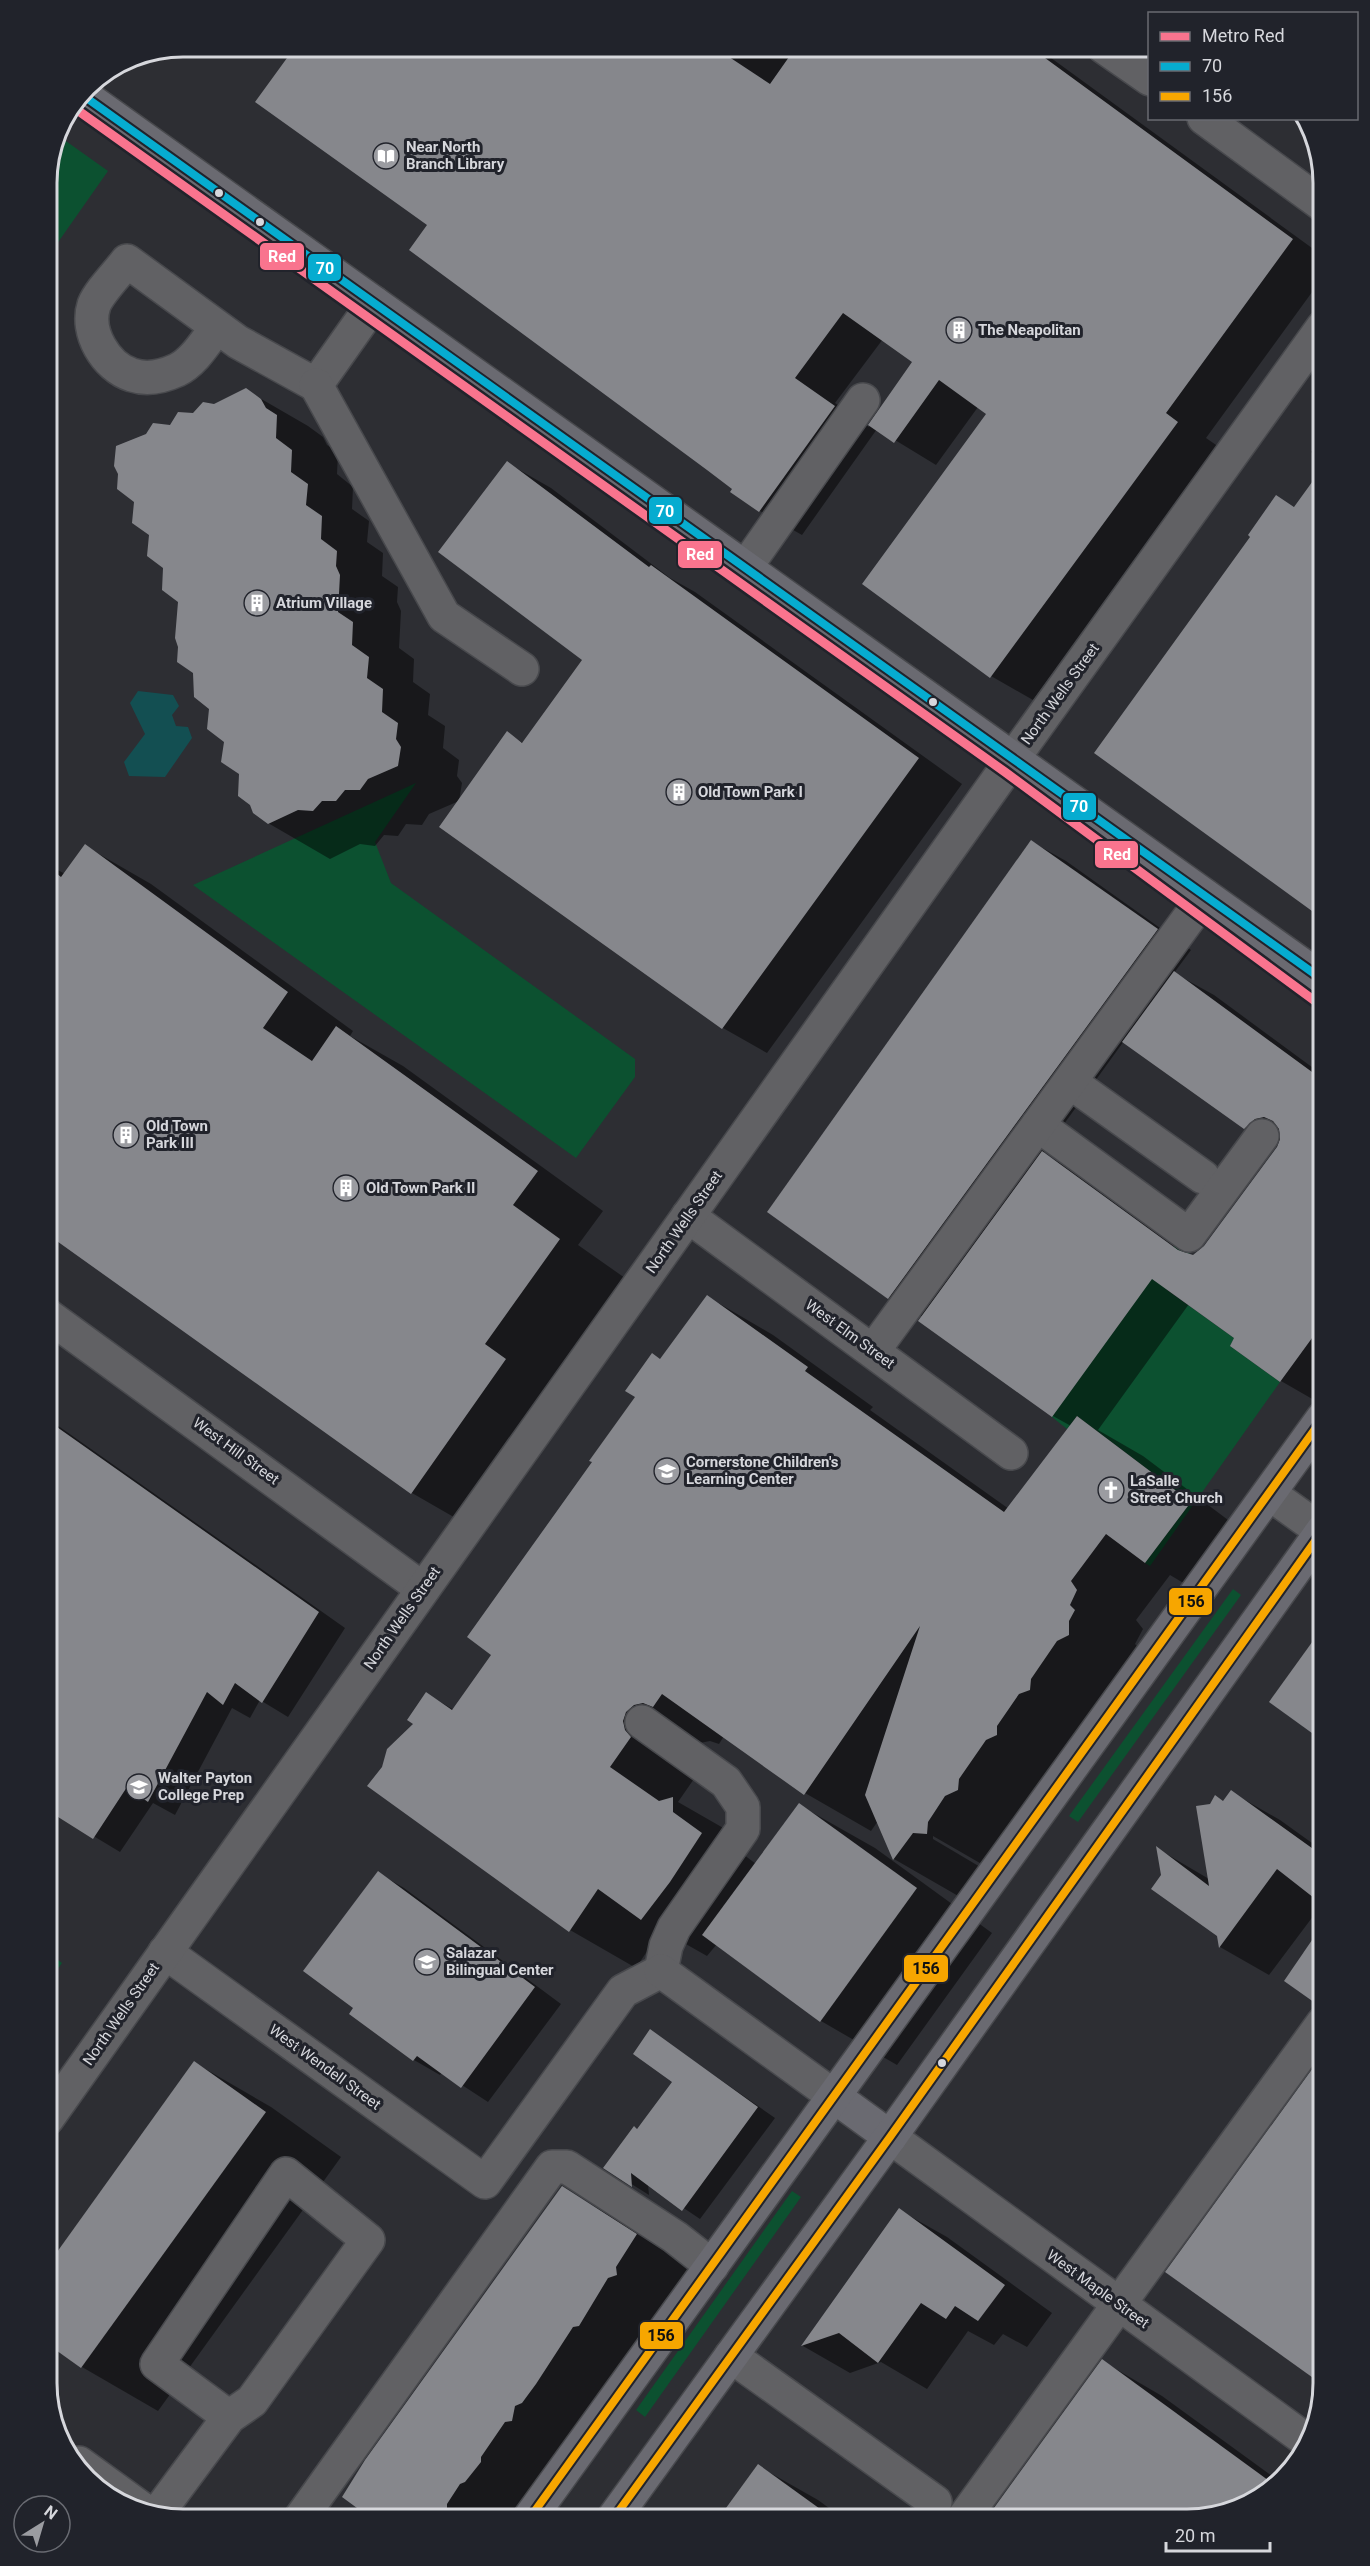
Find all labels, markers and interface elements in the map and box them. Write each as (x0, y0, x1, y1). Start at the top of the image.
legend (1148, 12, 1358, 120)
text: Metro Red (1202, 25, 1285, 46)
text: 70 (1202, 55, 1222, 76)
text: 156 (1202, 85, 1232, 106)
place label: Near North Branch Library (406, 138, 505, 173)
library icon: Near North Branch Library (371, 141, 401, 171)
unlabelled marker (213, 187, 225, 199)
unlabelled marker (254, 216, 266, 228)
line badge: Red (259, 242, 305, 271)
text: Red (268, 247, 296, 266)
line badge: 70 (307, 253, 342, 282)
text: 70 (316, 259, 334, 278)
building icon: The Neapolitan (944, 315, 974, 345)
place label: The Neapolitan (978, 321, 1081, 339)
line badge: 70 (648, 496, 683, 525)
text: 70 (656, 502, 674, 521)
line badge: Red (677, 540, 723, 569)
text: Red (686, 545, 714, 564)
building icon: Atrium Village (242, 588, 272, 618)
place label: Atrium Village (276, 594, 372, 612)
street label: North Wells Street (1017, 640, 1103, 748)
unlabelled marker (927, 696, 939, 708)
building icon: Old Town Park I (664, 777, 694, 807)
place label: Old Town Park I (698, 783, 803, 801)
line badge: 70 (1062, 792, 1097, 821)
text: 70 (1070, 797, 1088, 816)
line badge: Red (1094, 840, 1139, 869)
text: Red (1103, 845, 1131, 864)
place label: Old Town Park III (146, 1117, 208, 1152)
building icon: Old Town Park III (111, 1120, 141, 1150)
street label: North Wells Street (642, 1167, 726, 1277)
building icon: Old Town Park II (331, 1173, 361, 1203)
place label: Old Town Park II (366, 1179, 475, 1197)
street label: West Elm Street (802, 1296, 898, 1372)
street label: West Hill Street (189, 1414, 283, 1488)
place label: Cornerstone Children's Learning Center (686, 1453, 839, 1488)
school or university icon: Cornerstone Children's Learning Center (652, 1456, 682, 1486)
place label: LaSalle Street Church (1130, 1472, 1223, 1507)
church icon: LaSalle Street Church (1096, 1475, 1126, 1505)
street label: North Wells Street (360, 1563, 444, 1673)
line badge: 156 (1168, 1587, 1213, 1616)
text: 156 (1177, 1592, 1205, 1611)
place label: Walter Payton College Prep (158, 1769, 252, 1804)
school or university icon: Walter Payton College Prep (124, 1772, 154, 1802)
place label: Salazar Bilingual Center (446, 1944, 554, 1979)
school or university icon: Salazar Bilingual Center (412, 1947, 442, 1977)
line badge: 156 (903, 1954, 949, 1983)
street label: North Wells Street (79, 1959, 163, 2069)
text: 156 (912, 1959, 940, 1978)
street label: West Wendell Street (266, 2020, 384, 2114)
unlabelled marker (936, 2057, 948, 2069)
street label: West Maple Street (1043, 2246, 1153, 2332)
line badge: 156 (639, 2321, 684, 2350)
text: 156 (647, 2326, 675, 2345)
north arrow (12, 2494, 72, 2554)
text: N (40, 2501, 61, 2523)
scale bar (1166, 2515, 1270, 2553)
text: 20 m (1175, 2525, 1215, 2546)

